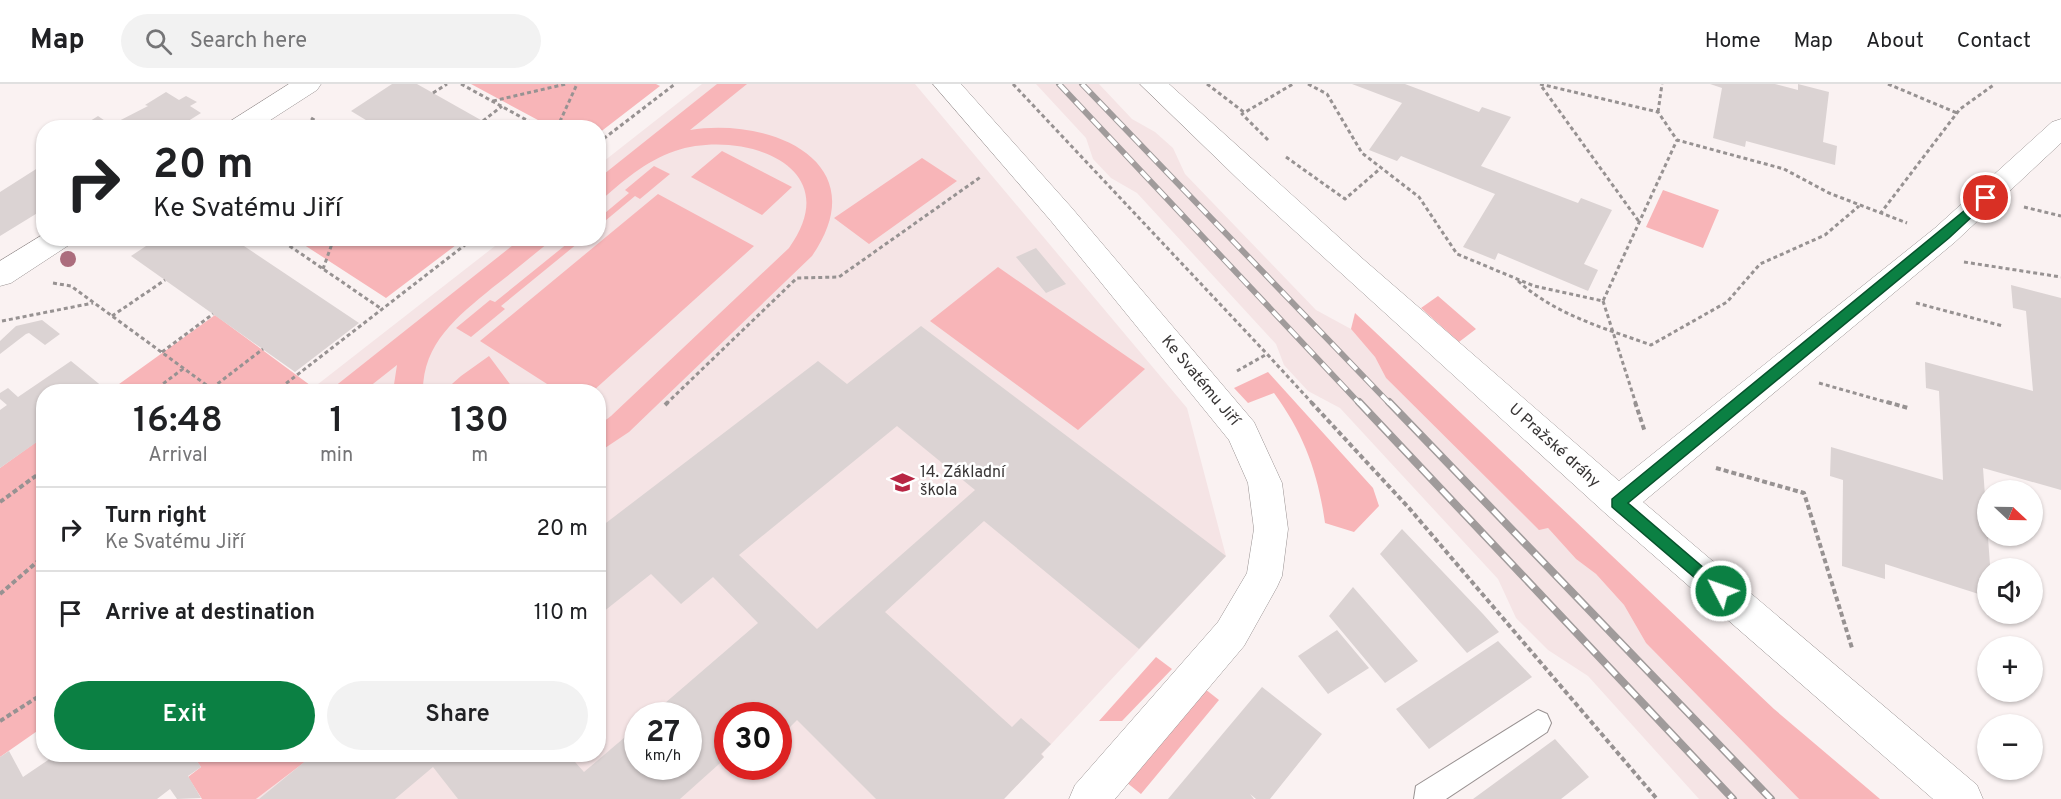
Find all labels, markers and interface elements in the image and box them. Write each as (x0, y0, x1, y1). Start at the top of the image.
search box (121, 14, 541, 68)
text: Map (30, 23, 85, 59)
icon: search (142, 25, 175, 58)
text: Search here (190, 28, 307, 55)
text: Home (1705, 28, 1761, 55)
text: Map (1794, 28, 1833, 55)
text: About (1866, 28, 1924, 55)
text: Contact (1957, 28, 2031, 55)
text: 20 m (153, 140, 254, 193)
icon: right (54, 144, 132, 222)
pin (1960, 172, 2011, 223)
icon: arrive (1969, 181, 2002, 214)
text: Ke Svatému Jiří (153, 192, 342, 226)
street label: Ke Svatému Jiří (1156, 332, 1245, 432)
text: 16:48 (133, 399, 223, 445)
text: 1 (330, 399, 344, 445)
text: 130 (450, 399, 509, 445)
street label: U Pražské dráhy (1504, 400, 1604, 492)
text: Arrival (148, 443, 208, 469)
text: min (320, 443, 353, 469)
text: m (471, 443, 488, 469)
place label: 14. Základní škola (920, 463, 1007, 501)
school or university icon: 14. Základní škola (889, 469, 915, 495)
north arrow (1977, 480, 2043, 546)
map controls (1977, 480, 2043, 780)
text: Turn right (105, 503, 207, 530)
icon: right (54, 513, 87, 546)
text: 20 m (537, 516, 588, 543)
text: Ke Svatému Jiří (105, 530, 245, 556)
button: sound (1977, 558, 2043, 624)
position arrow (1689, 559, 1753, 623)
icon: arrive (54, 597, 87, 630)
text: Arrive at destination (105, 600, 315, 627)
text: 110 m (534, 600, 588, 627)
button: + (1977, 636, 2043, 702)
button: Exit (54, 681, 315, 750)
button: Share (327, 681, 588, 750)
speed limit sign: 30 (714, 702, 792, 780)
button: − (1977, 714, 2043, 780)
text: 27 (646, 715, 680, 752)
text: km/h (645, 747, 681, 766)

